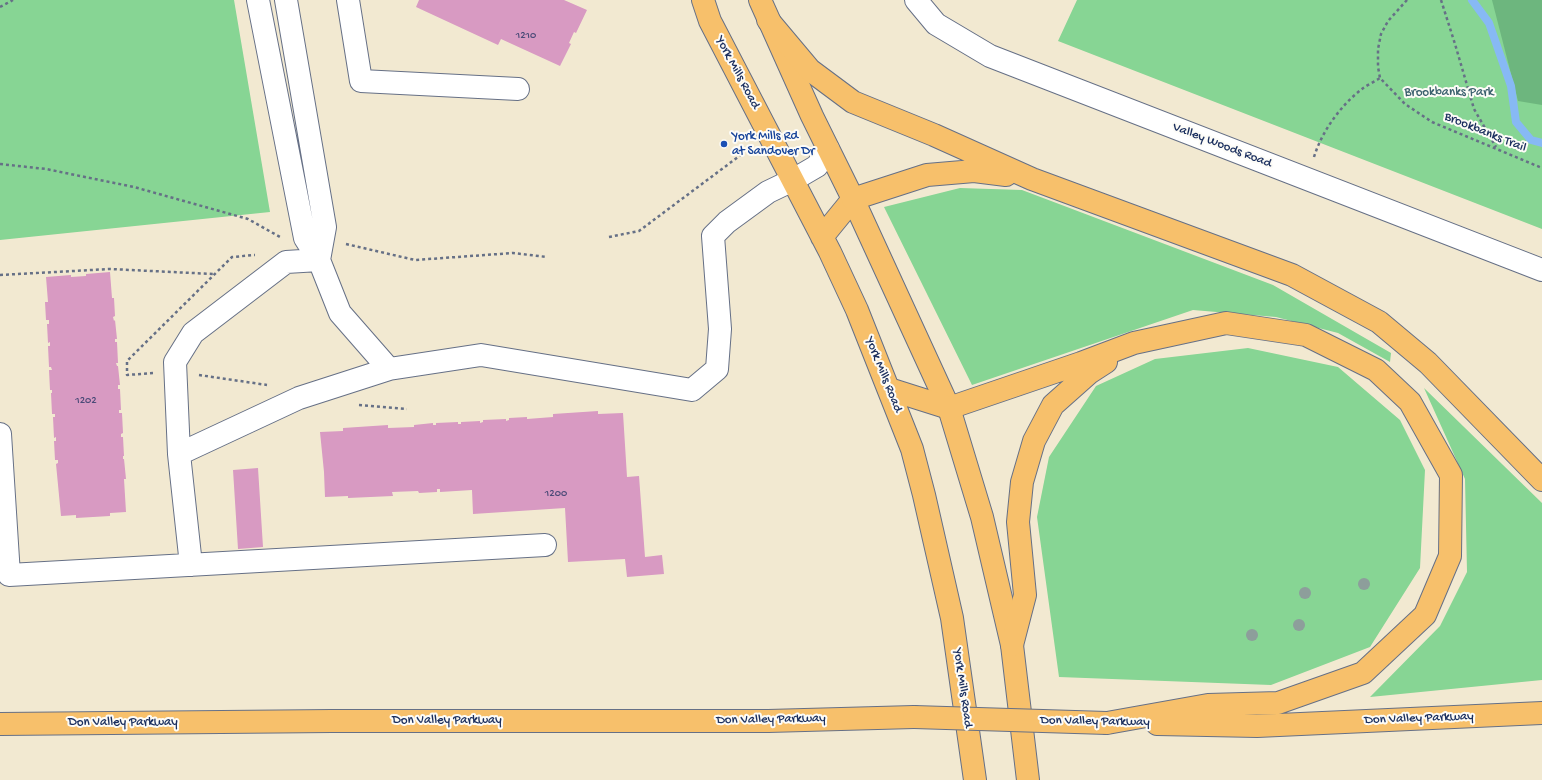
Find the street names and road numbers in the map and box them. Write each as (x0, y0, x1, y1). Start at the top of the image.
street label: York Mills Road (711, 34, 763, 112)
street label: Brookbanks Trail (1442, 109, 1528, 157)
street label: Valley Woods Road (1170, 120, 1274, 172)
street label: York Mills Road (861, 335, 905, 415)
street label: York Mills Road (949, 647, 975, 729)
street label: Don Valley Parkway (1364, 709, 1474, 729)
street label: Don Valley Parkway (716, 711, 826, 729)
street label: Don Valley Parkway (392, 713, 502, 729)
street label: Don Valley Parkway (1040, 713, 1150, 731)
street label: Don Valley Parkway (68, 715, 178, 731)

